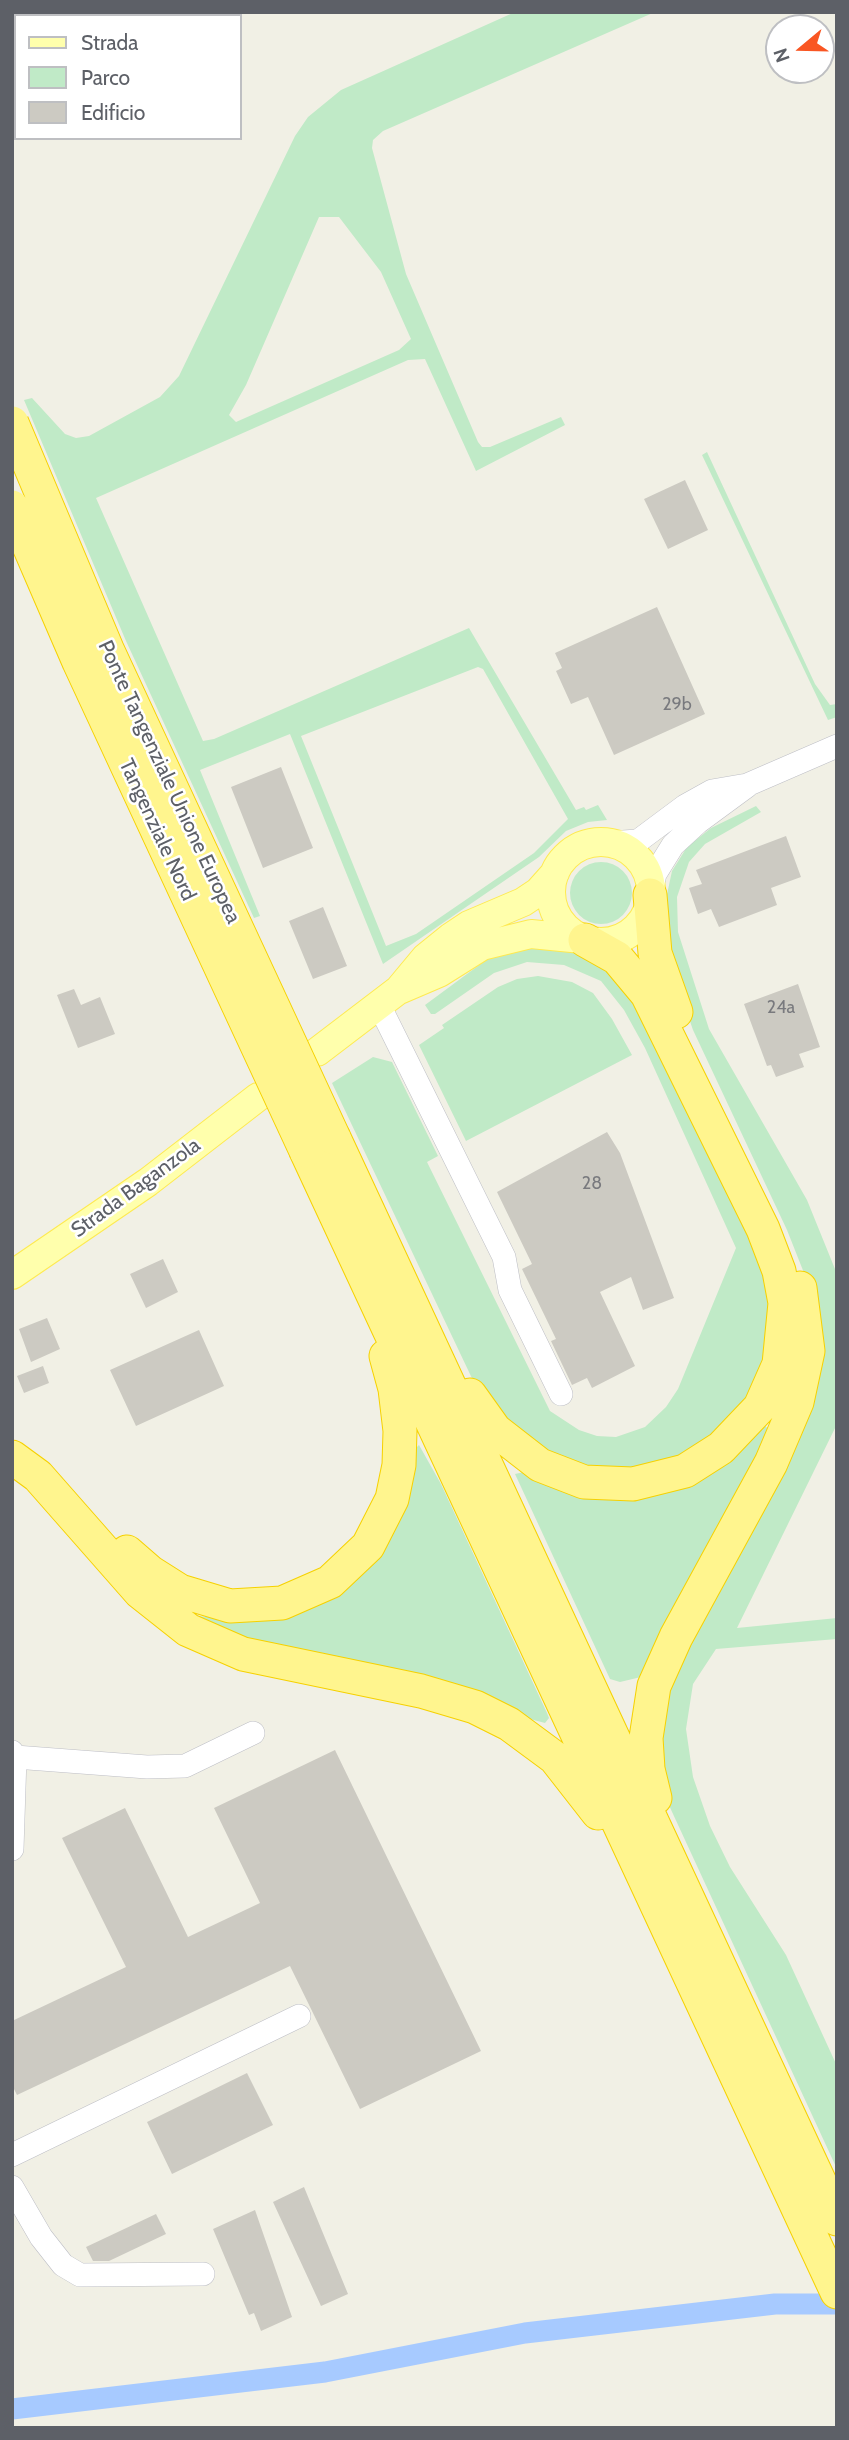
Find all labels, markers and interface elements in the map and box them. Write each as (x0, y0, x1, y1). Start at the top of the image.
legend (14, 14, 242, 140)
north arrow (765, 14, 835, 84)
text: Strada (81, 30, 138, 55)
text: N (769, 45, 795, 65)
text: Parco (81, 65, 130, 90)
text: Edificio (81, 100, 145, 125)
street label: Ponte Tangenziale Unione Europea (92, 637, 246, 927)
house number: 29b (662, 694, 692, 716)
street label: Tangenziale Nord (113, 755, 201, 905)
house number: 24a (767, 997, 795, 1019)
street label: Strada Baganzola (67, 1133, 205, 1243)
house number: 28 (582, 1173, 602, 1195)

